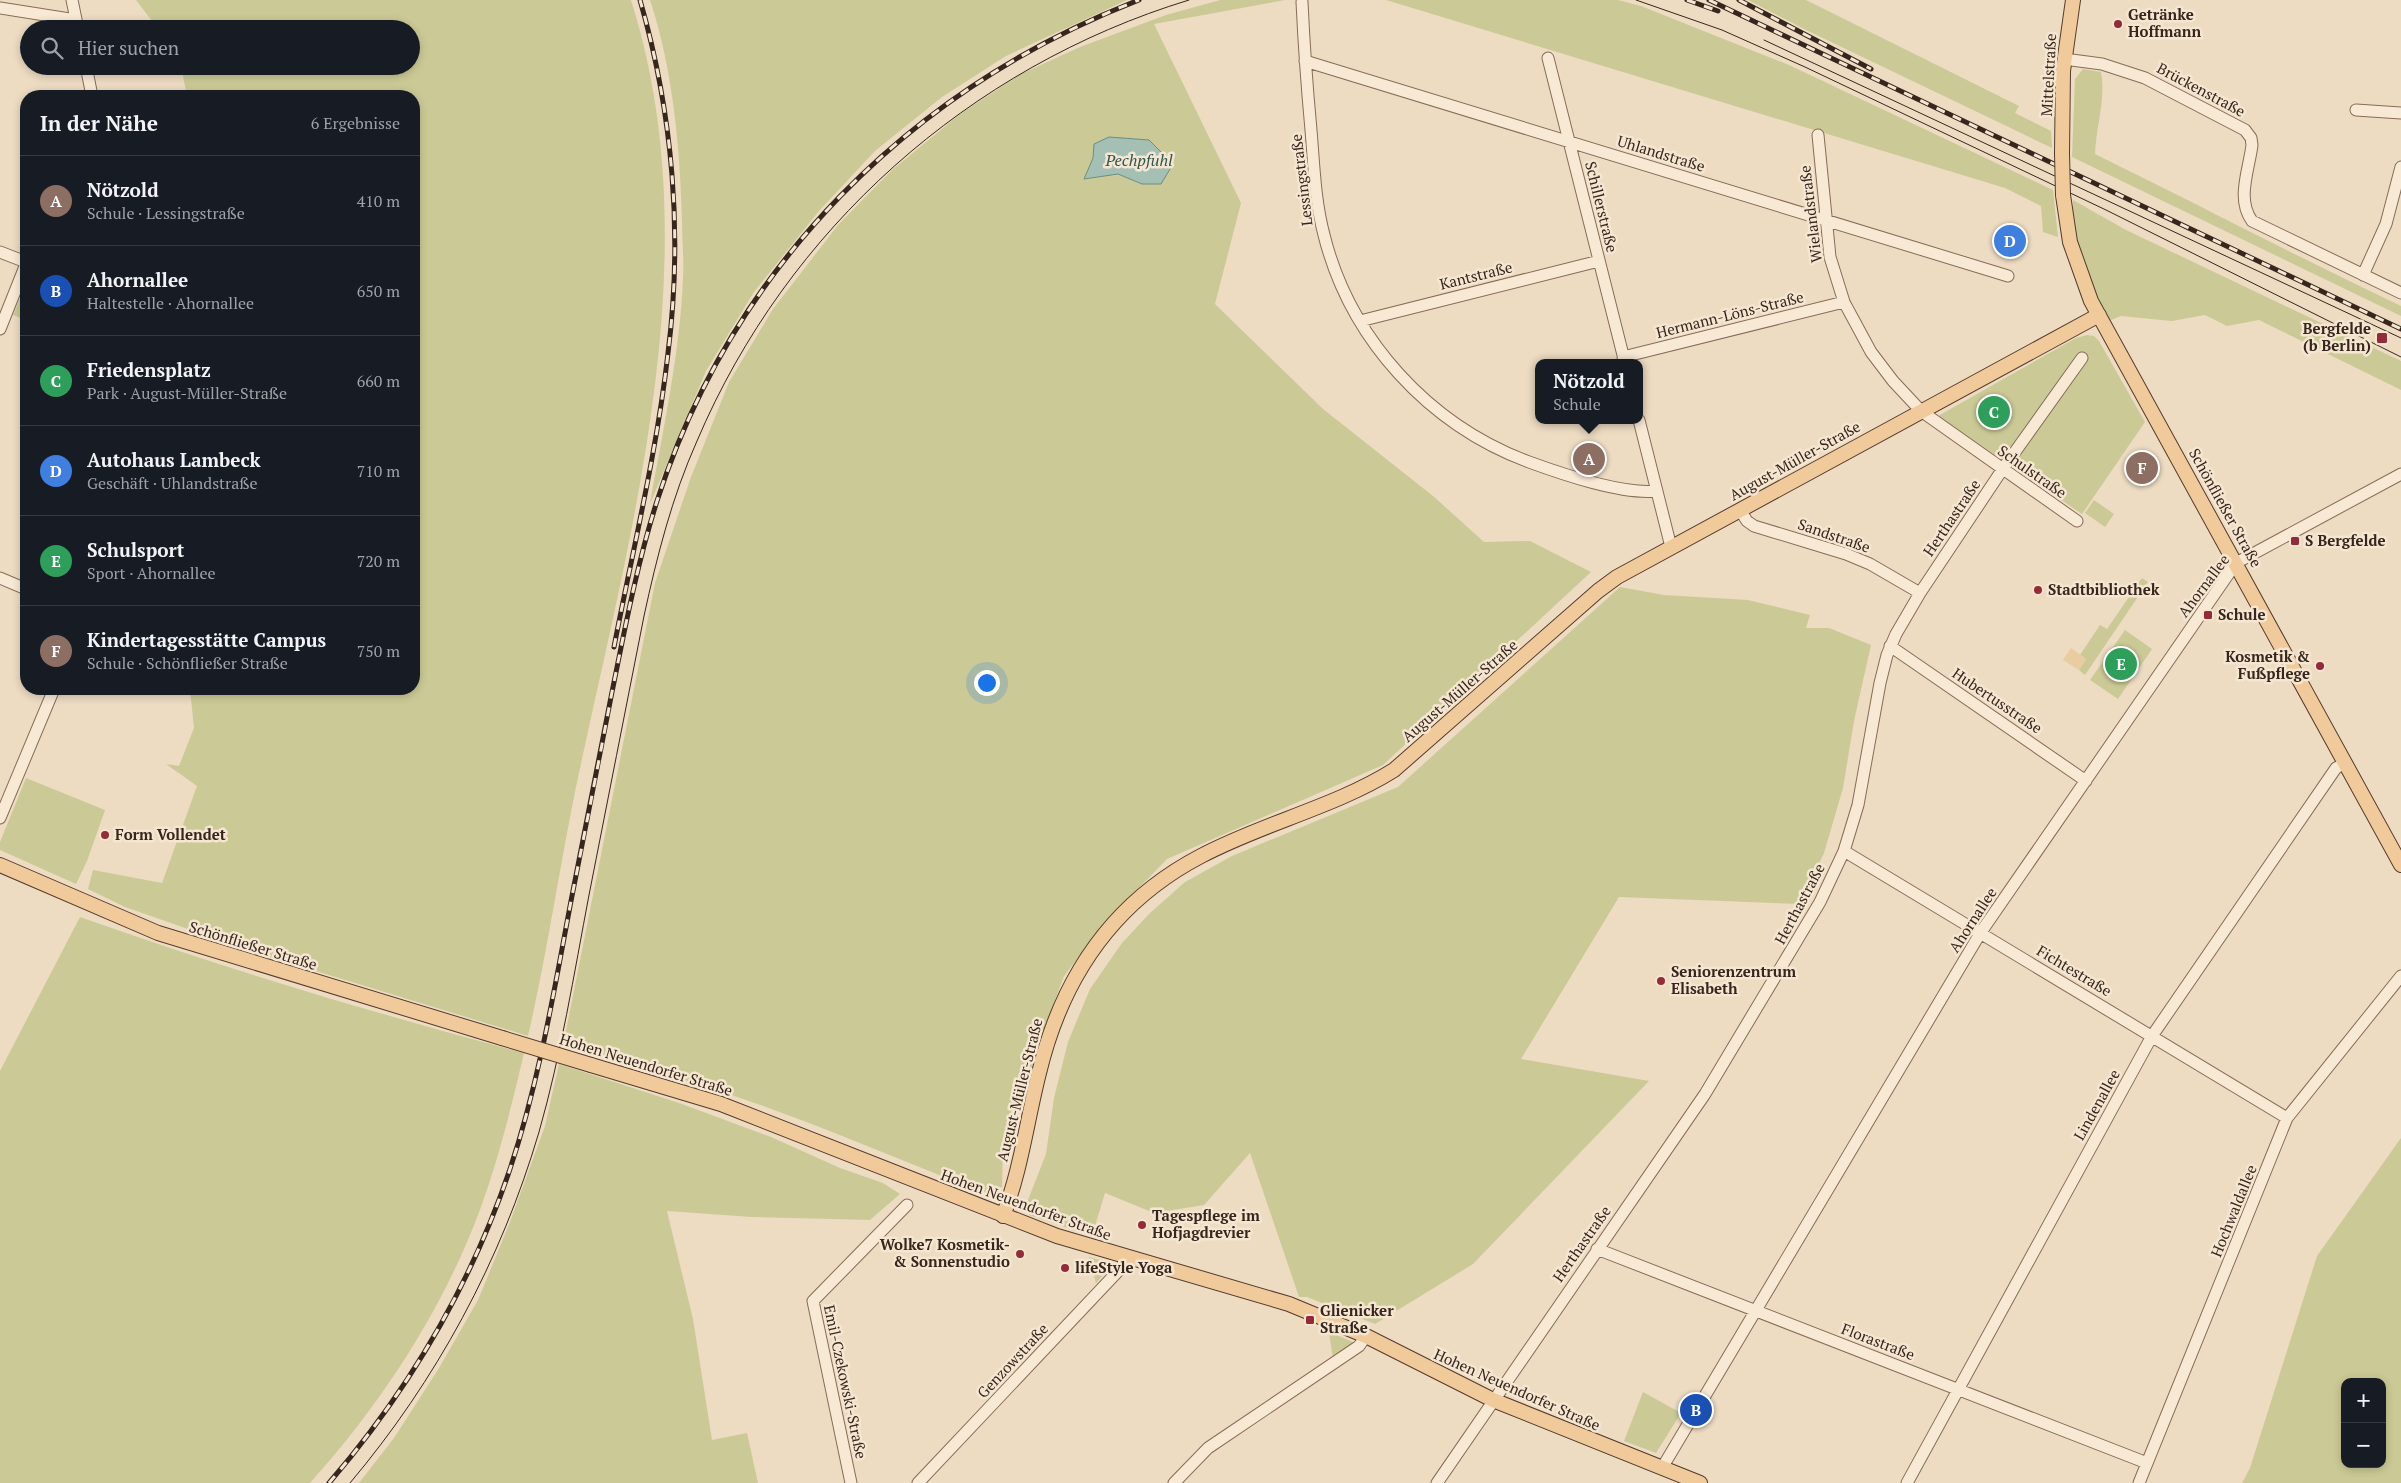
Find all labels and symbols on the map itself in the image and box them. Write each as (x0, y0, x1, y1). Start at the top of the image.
place label: Getränke Hoffmann (2128, 4, 2201, 41)
marker: Getränke Hoffmann (2112, 18, 2124, 30)
street label: Mittelstraße (2036, 33, 2060, 117)
street label: Brückenstraße (2154, 57, 2249, 121)
street label: Uhlandstraße (1615, 130, 1708, 176)
street label: Lessingstraße (1285, 133, 1317, 227)
water label: Pechpfuhl (1104, 149, 1173, 171)
street label: Schillerstraße (1581, 159, 1623, 254)
street label: Wielandstraße (1794, 164, 1826, 264)
pin: D (1994, 222, 2026, 260)
street label: Kantstraße (1437, 256, 1514, 294)
street label: Hermann-Löns-Straße (1654, 286, 1806, 342)
place label: Bergfelde (b Berlin) (2303, 318, 2371, 355)
marker: Bergfelde (b Berlin) (2375, 331, 2389, 345)
pin: C (1978, 393, 2010, 431)
street label: August-Müller-Straße (1725, 416, 1864, 505)
pin: A (1573, 440, 1605, 478)
street label: Schulstraße (1994, 440, 2071, 502)
street label: Schönfließer Straße (2185, 445, 2267, 570)
pin: F (2126, 449, 2158, 487)
street label: Herthastraße (1918, 475, 1984, 560)
street label: Sandstraße (1795, 513, 1873, 557)
place label: S Bergfelde (2305, 530, 2386, 550)
marker: S Bergfelde (2289, 535, 2301, 547)
street label: Ahornallee (2173, 550, 2233, 621)
place label: Stadtbibliothek (2048, 579, 2160, 599)
marker: Stadtbibliothek (2032, 584, 2044, 596)
place label: Schule (2218, 604, 2266, 624)
marker: Schule (2202, 609, 2214, 621)
street label: August-Müller-Straße (1397, 634, 1521, 746)
pin: E (2105, 645, 2137, 683)
place label: Kosmetik & Fußpflege (2225, 646, 2310, 683)
marker: Kosmetik & Fußpflege (2314, 660, 2326, 672)
street label: Hubertusstraße (1949, 663, 2046, 738)
your location (974, 670, 1000, 696)
place label: Form Vollendet (115, 824, 226, 844)
marker: Form Vollendet (99, 829, 111, 841)
street label: Herthastraße (1769, 860, 1829, 947)
street label: Ahornallee (1944, 883, 2001, 956)
street label: Schönfließer Straße (187, 916, 320, 974)
street label: Fichtestraße (2033, 940, 2116, 1000)
place label: Seniorenzentrum Elisabeth (1671, 961, 1796, 998)
marker: Seniorenzentrum Elisabeth (1655, 975, 1667, 987)
street label: August-Müller-Straße (992, 1016, 1047, 1163)
street label: Hohen Neuendorfer Straße (557, 1028, 735, 1100)
street label: Lindenallee (2068, 1065, 2124, 1144)
street label: Hochwaldallee (2205, 1161, 2261, 1260)
street label: Hohen Neuendorfer Straße (938, 1164, 1114, 1244)
street label: Herthastraße (1548, 1201, 1615, 1285)
place label: Tagespflege im Hofjagdrevier (1152, 1205, 1260, 1242)
marker: Tagespflege im Hofjagdrevier (1136, 1219, 1148, 1231)
place label: Wolke7 Kosmetik- & Sonnenstudio (880, 1234, 1010, 1271)
marker: Wolke7 Kosmetik- & Sonnenstudio (1014, 1248, 1026, 1260)
place label: lifeStyle Yoga (1075, 1257, 1173, 1277)
marker: lifeStyle Yoga (1059, 1262, 1071, 1274)
place label: Glienicker Straße (1320, 1300, 1394, 1337)
street label: Emil-Czekowski-Straße (820, 1303, 872, 1461)
marker: Glienicker Straße (1304, 1314, 1316, 1326)
street label: Florastraße (1839, 1318, 1918, 1364)
street label: Genzowstraße (972, 1319, 1052, 1402)
street label: Hohen Neuendorfer Straße (1431, 1343, 1604, 1435)
pin: B (1680, 1391, 1712, 1429)

